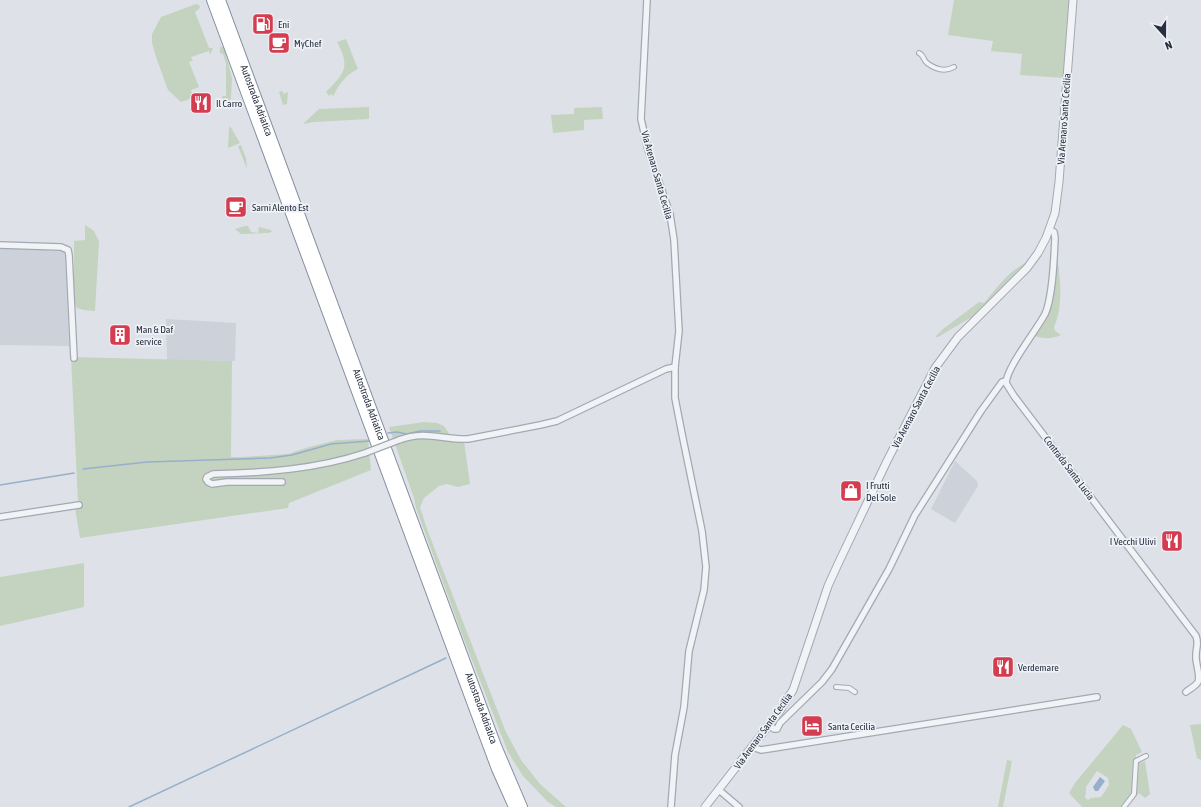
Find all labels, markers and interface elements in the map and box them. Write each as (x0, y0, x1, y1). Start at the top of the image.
fuel station icon: Eni (250, 11, 276, 37)
north arrow (1145, 16, 1185, 56)
place label: Eni (278, 19, 289, 30)
cafe icon: MyChef (266, 30, 292, 56)
place label: MyChef (294, 38, 322, 49)
text: N (1163, 39, 1174, 52)
street label: Autostrada Adriatica (239, 63, 275, 138)
street label: Via Arenaro Santa Cecilia (1055, 73, 1073, 165)
restaurant icon: Il Carro (188, 90, 214, 116)
place label: Il Carro (216, 98, 243, 109)
street label: Via Arenaro Santa Cecilia (639, 130, 675, 221)
cafe icon: Sarni Alento Est (223, 194, 249, 220)
place label: Sarni Alento Est (252, 202, 309, 213)
building icon: Man & Daf service (107, 322, 133, 348)
place label: Man & Daf service (136, 324, 173, 347)
street label: Via Arenaro Santa Cecilia (890, 364, 942, 450)
street label: Autostrada Adriatica (351, 367, 388, 442)
street label: Contrada Santa Lucia (1041, 434, 1097, 502)
shop icon: I Frutti Del Sole (838, 478, 864, 504)
place label: I Frutti Del Sole (866, 480, 897, 503)
restaurant icon: I Vecchi Ulivi (1159, 528, 1185, 554)
place label: I Vecchi Ulivi (1110, 536, 1156, 547)
restaurant icon: Verdemare (990, 654, 1016, 680)
place label: Verdemare (1018, 662, 1059, 673)
street label: Autostrada Adriatica (464, 671, 500, 745)
street label: Via Arenaro Santa Cecilia (732, 691, 794, 771)
hotel icon: Santa Cecilia (799, 713, 825, 739)
place label: Santa Cecilia (828, 721, 876, 732)

